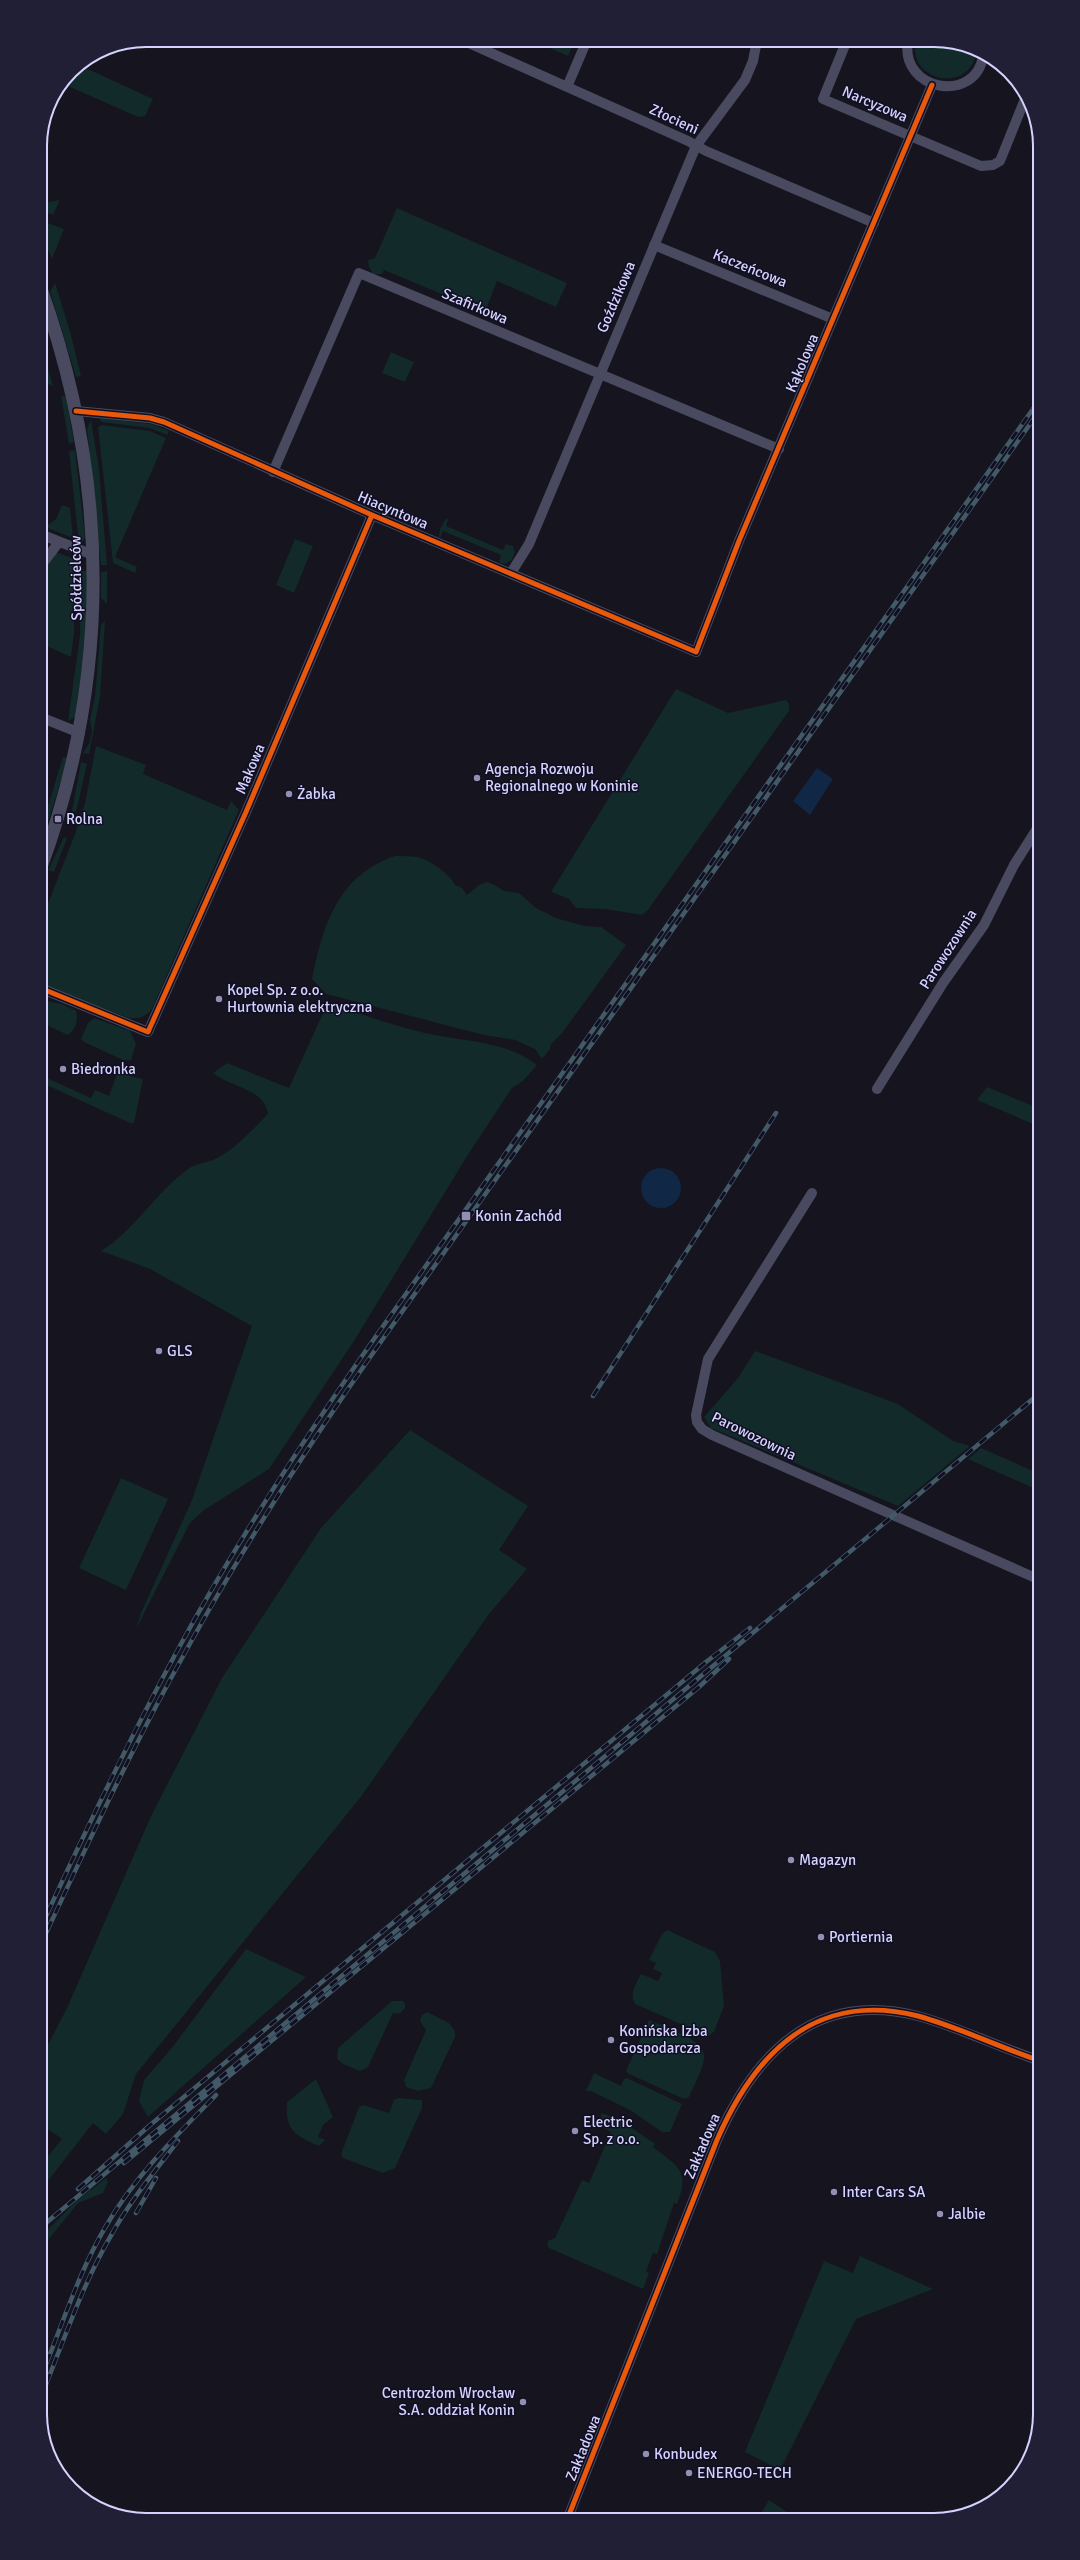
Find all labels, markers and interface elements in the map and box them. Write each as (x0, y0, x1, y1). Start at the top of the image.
street label: Narcyzowa (839, 82, 911, 126)
street label: Złocieni (646, 100, 702, 138)
street label: Kaczeńcowa (710, 245, 790, 291)
street label: Goździkowa (593, 259, 639, 335)
street label: Szafirkowa (439, 284, 511, 328)
street label: Kąkolowa (782, 331, 822, 395)
street label: Hiacyntowa (355, 487, 431, 533)
street label: Spółdzielców (66, 535, 86, 621)
street label: Makowa (231, 741, 269, 797)
place label: Agencja Rozwoju Regionalnego w Koninie (485, 760, 639, 795)
marker: Agencja Rozwoju Regionalnego w Koninie (472, 773, 482, 783)
place label: Żabka (297, 785, 336, 803)
marker: Żabka (284, 789, 294, 799)
place label: Rolna (66, 810, 103, 828)
marker: Rolna (53, 814, 63, 824)
street label: Parowozownia (915, 906, 981, 992)
place label: Kopel Sp. z o.o. Hurtownia elektryczna (227, 981, 372, 1016)
marker: Kopel Sp. z o.o. Hurtownia elektryczna (214, 994, 224, 1004)
place label: Biedronka (71, 1060, 136, 1078)
marker: Biedronka (58, 1064, 68, 1074)
place label: Konin Zachód (475, 1207, 562, 1225)
marker: Konin Zachód (460, 1210, 472, 1222)
place label: GLS (167, 1342, 193, 1360)
marker: GLS (154, 1346, 164, 1356)
street label: Parowozownia (709, 1408, 799, 1464)
place label: Magazyn (799, 1851, 856, 1869)
marker: Magazyn (786, 1855, 796, 1865)
place label: Portiernia (829, 1928, 893, 1946)
marker: Portiernia (816, 1932, 826, 1942)
place label: Konińska Izba Gospodarcza (619, 2022, 708, 2057)
marker: Konińska Izba Gospodarcza (606, 2035, 616, 2045)
street label: Zakładowa (680, 2110, 724, 2182)
place label: Electric Sp. z o.o. (583, 2113, 640, 2148)
marker: Electric Sp. z o.o. (570, 2126, 580, 2136)
place label: Inter Cars SA (842, 2183, 925, 2201)
marker: Inter Cars SA (829, 2187, 839, 2197)
place label: Jalbie (948, 2205, 986, 2223)
marker: Jalbie (935, 2209, 945, 2219)
place label: Centrozłom Wrocław S.A. oddział Konin (382, 2384, 515, 2419)
marker: Centrozłom Wrocław S.A. oddział Konin (518, 2397, 528, 2407)
street label: Zakładowa (562, 2412, 604, 2484)
place label: Konbudex (654, 2445, 717, 2463)
marker: Konbudex (641, 2449, 651, 2459)
place label: ENERGO-TECH (697, 2464, 792, 2482)
marker: ENERGO-TECH (684, 2468, 694, 2478)

